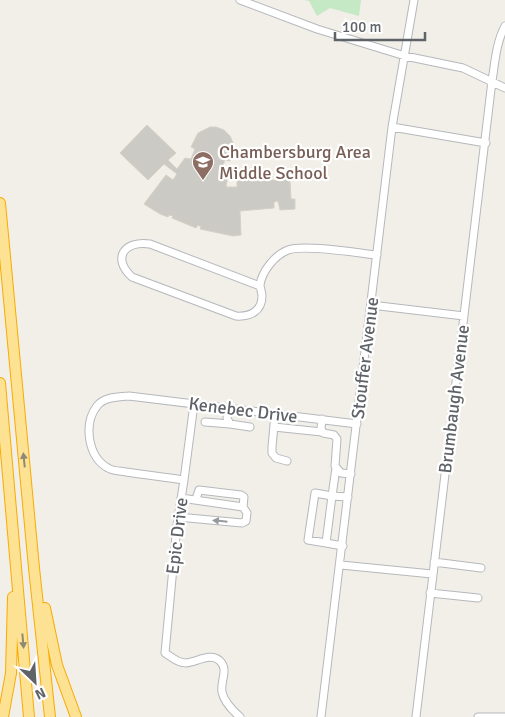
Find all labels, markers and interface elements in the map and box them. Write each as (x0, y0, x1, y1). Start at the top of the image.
scale bar (335, 10, 425, 42)
text: 100 m (342, 18, 382, 36)
place label: Chambersburg Area Middle School (219, 141, 371, 184)
school or university icon: Chambersburg Area Middle School (191, 150, 215, 181)
street label: Stouffer Avenue (347, 296, 383, 420)
street label: Brumbaugh Avenue (434, 323, 474, 475)
street label: Kenebec Drive (187, 392, 299, 428)
one-way arrow (20, 451, 28, 467)
street label: Epic Drive (161, 496, 193, 576)
one-way arrow (212, 517, 228, 525)
one-way arrow (19, 633, 27, 649)
north arrow (10, 657, 60, 707)
text: N (32, 684, 48, 703)

